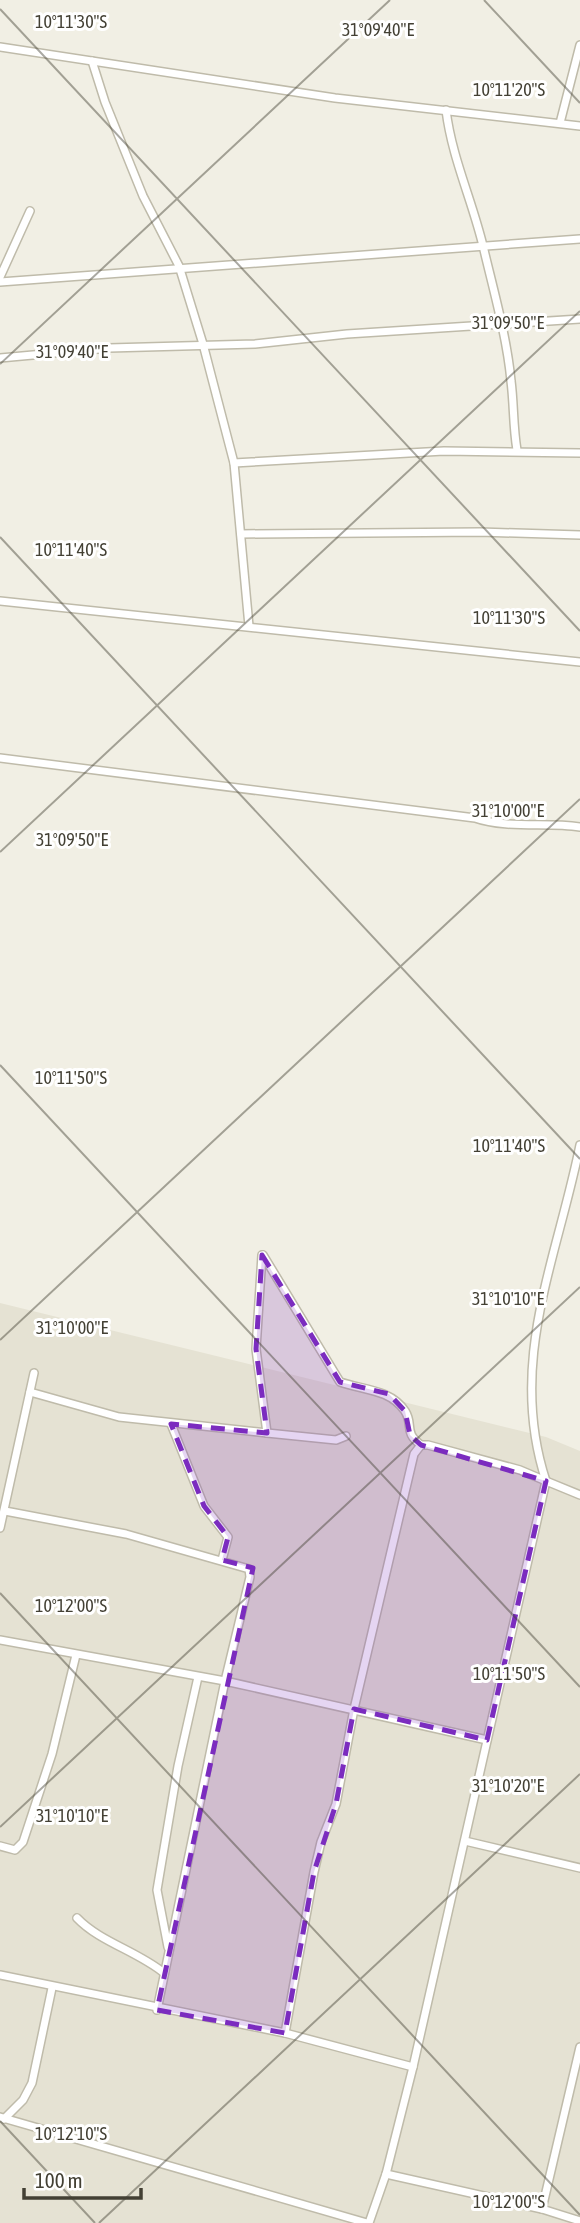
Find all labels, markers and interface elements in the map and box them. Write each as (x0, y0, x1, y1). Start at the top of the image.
text: 10°11'30"S (35, 11, 107, 32)
text: 31°09'40"E (342, 19, 414, 40)
text: 10°11'20"S (473, 79, 545, 100)
text: 31°09'50"E (472, 312, 544, 333)
text: 31°09'40"E (36, 341, 108, 362)
text: 10°11'40"S (35, 539, 107, 560)
text: 10°11'30"S (473, 607, 545, 628)
text: 31°10'00"E (472, 800, 544, 821)
text: 31°09'50"E (36, 829, 108, 850)
text: 10°11'50"S (35, 1067, 107, 1088)
text: 10°11'40"S (473, 1135, 545, 1156)
text: 31°10'10"E (472, 1288, 544, 1309)
text: 31°10'00"E (36, 1317, 108, 1338)
text: 10°12'00"S (35, 1595, 107, 1616)
text: 10°11'50"S (473, 1663, 545, 1684)
text: 31°10'20"E (472, 1775, 544, 1796)
text: 31°10'10"E (36, 1805, 108, 1826)
text: 10°12'10"S (35, 2123, 107, 2144)
scale bar (24, 2156, 142, 2200)
text: 100 m (35, 2168, 83, 2192)
text: 10°12'00"S (473, 2191, 545, 2212)

